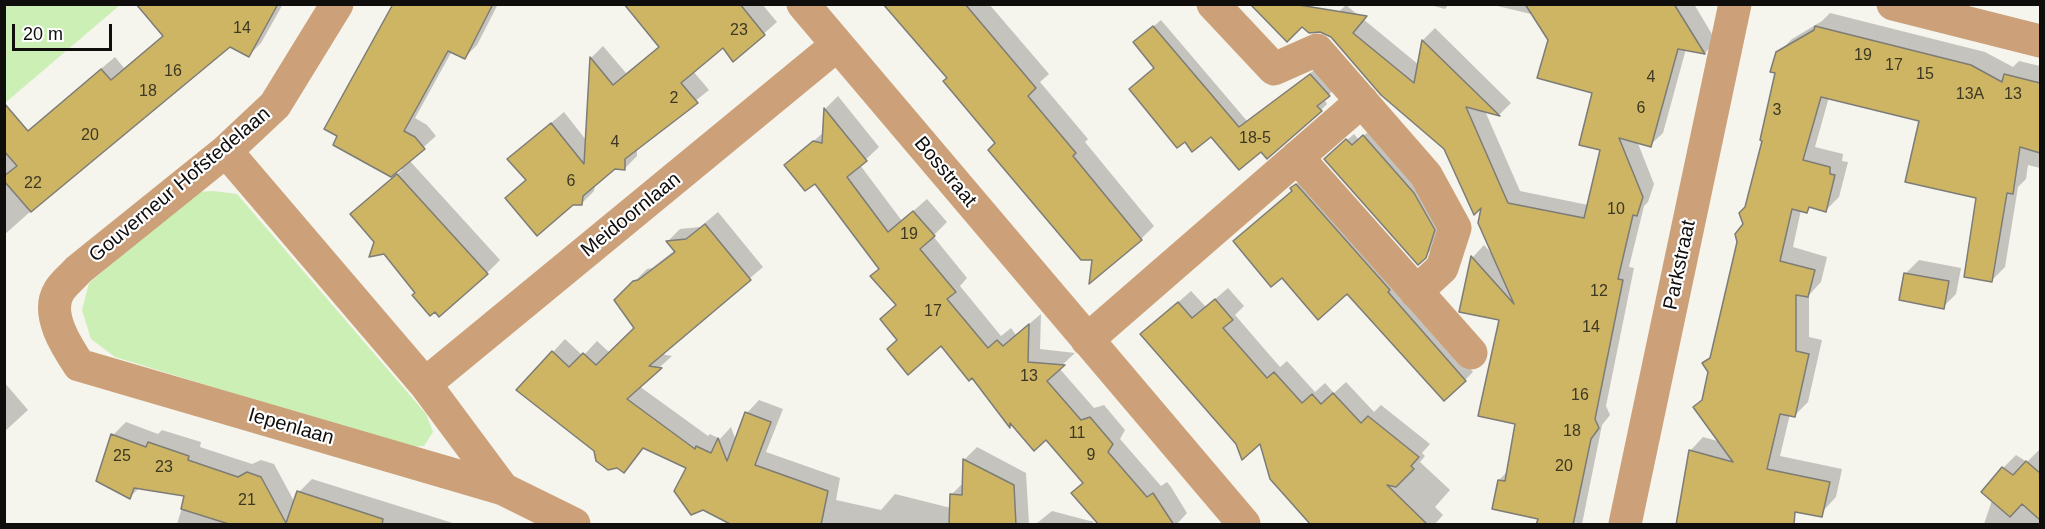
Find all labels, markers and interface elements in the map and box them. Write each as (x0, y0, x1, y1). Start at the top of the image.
scale bar (15, 12, 116, 50)
house number: 14 (233, 19, 251, 39)
house number: 23 (730, 21, 748, 41)
text: 20 m (23, 24, 63, 44)
house number: 19 (1854, 46, 1872, 66)
house number: 17 (1885, 56, 1903, 76)
house number: 16 (164, 62, 182, 82)
house number: 15 (1916, 65, 1934, 85)
house number: 4 (1647, 68, 1655, 88)
house number: 18 (139, 82, 157, 102)
house number: 13A (1956, 85, 1984, 105)
house number: 13 (2004, 85, 2022, 105)
house number: 2 (670, 89, 678, 109)
house number: 6 (1637, 99, 1645, 119)
house number: 3 (1773, 101, 1781, 121)
street label: Gouverneur Hofstedelaan (85, 102, 275, 268)
house number: 20 (81, 126, 99, 146)
house number: 18-5 (1239, 129, 1271, 149)
street label: Bosstraat (909, 132, 981, 212)
house number: 4 (611, 133, 619, 153)
street label: Meidoornlaan (576, 168, 686, 262)
house number: 6 (567, 172, 575, 192)
house number: 22 (24, 174, 42, 194)
house number: 10 (1607, 200, 1625, 220)
street label: Parkstraat (1659, 218, 1701, 312)
house number: 19 (900, 225, 918, 245)
house number: 12 (1590, 282, 1608, 302)
house number: 17 (924, 302, 942, 322)
house number: 14 (1582, 318, 1600, 338)
house number: 13 (1020, 367, 1038, 387)
house number: 16 (1571, 386, 1589, 406)
street label: Iepenlaan (245, 403, 337, 451)
house number: 18 (1563, 422, 1581, 442)
house number: 11 (1069, 424, 1085, 444)
house number: 9 (1087, 446, 1095, 466)
house number: 25 (113, 447, 131, 467)
house number: 20 (1555, 457, 1573, 477)
house number: 23 (155, 458, 173, 478)
house number: 21 (238, 491, 256, 511)

